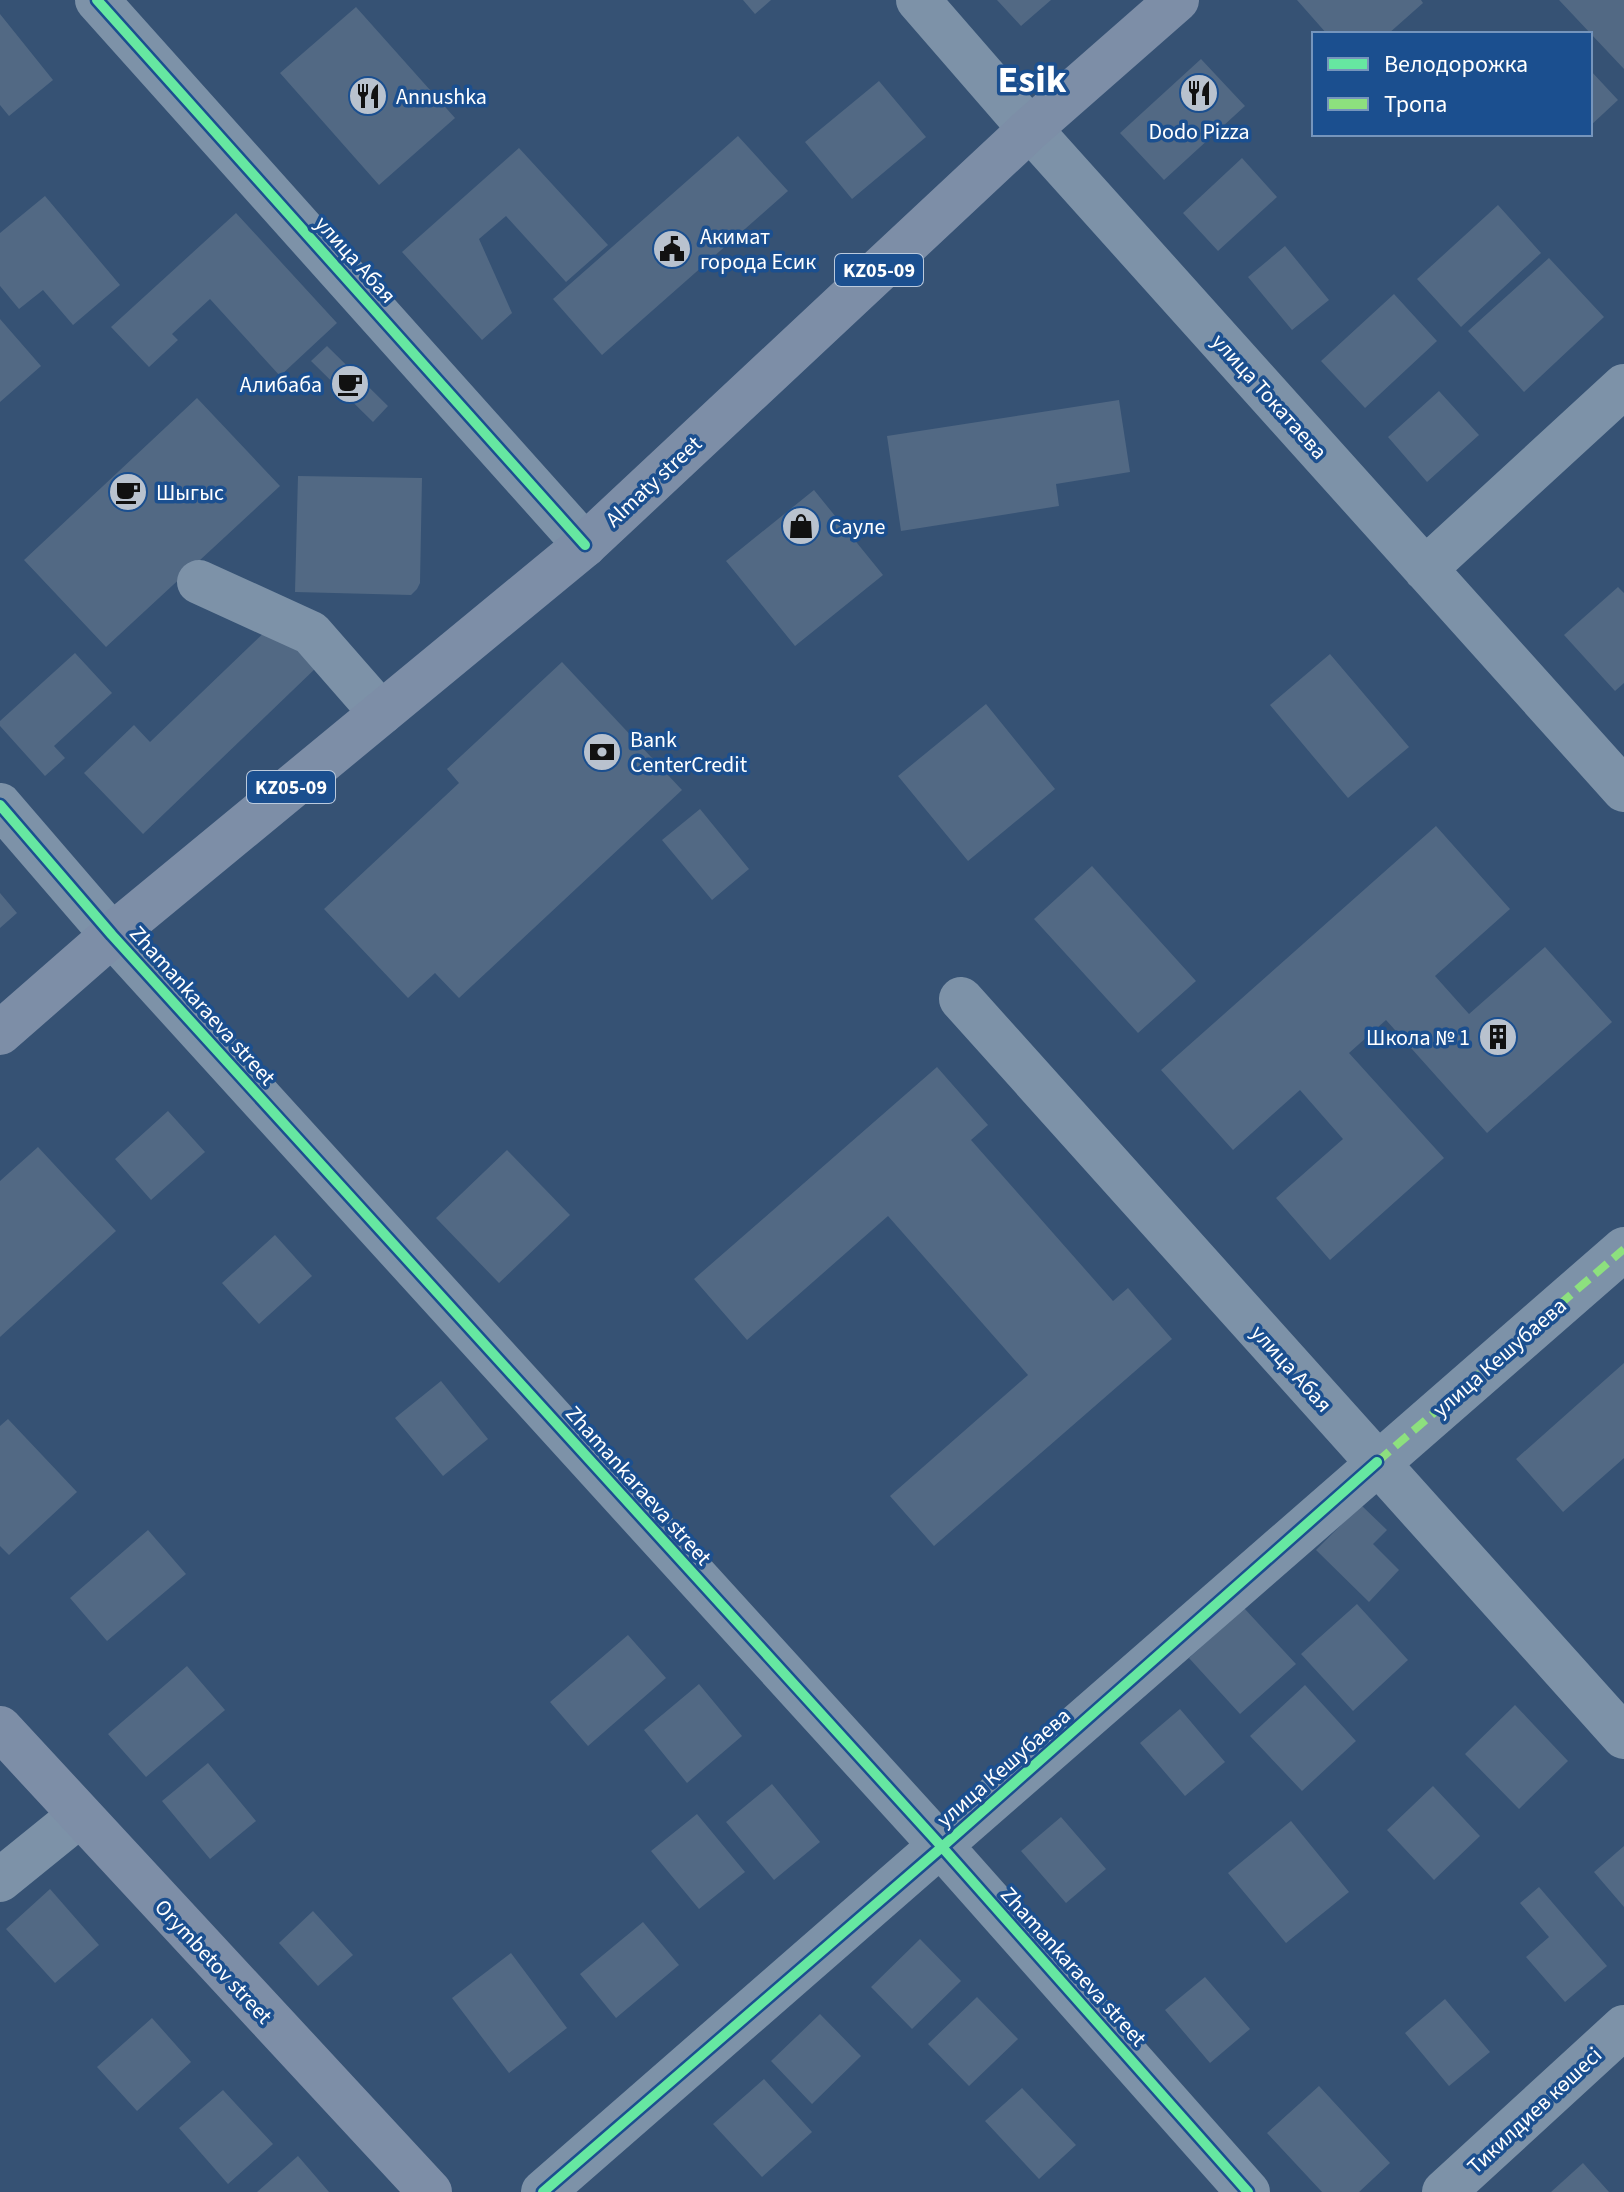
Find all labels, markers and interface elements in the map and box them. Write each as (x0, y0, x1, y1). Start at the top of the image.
legend (1312, 32, 1592, 136)
text: Велодорожка (1384, 47, 1528, 82)
district label: Esik (998, 53, 1067, 107)
restaurant icon: Dodo Pizza (1178, 72, 1220, 114)
restaurant icon: Annushka (347, 75, 389, 117)
place label: Annushka (396, 81, 487, 113)
text: Тропа (1384, 87, 1447, 122)
place label: Dodo Pizza (1148, 116, 1250, 148)
street label: улица Абая (307, 209, 403, 311)
place label: Акимат города Есик (700, 221, 816, 278)
public building icon: Акимат города Есик (651, 228, 693, 270)
road number: KZ05-09 (835, 254, 923, 286)
street label: улица Токатаева (1204, 327, 1335, 467)
cafe icon: Алибаба (329, 363, 371, 405)
place label: Алибаба (240, 369, 322, 401)
street label: Almaty street (598, 428, 709, 535)
cafe icon: Шыгыс (107, 471, 149, 513)
place label: Шыгыс (156, 477, 224, 509)
shop icon: Сауле (780, 505, 822, 547)
place label: Сауле (829, 511, 885, 543)
place label: Bank CenterCredit (630, 724, 748, 781)
bank icon: Bank CenterCredit (581, 731, 623, 773)
road number: KZ05-09 (247, 771, 335, 803)
street label: Zhamankaraeva street (122, 919, 283, 1093)
building icon: Школа № 1 (1477, 1016, 1519, 1058)
place label: Школа № 1 (1366, 1022, 1470, 1054)
street label: улица Кешубаева (1426, 1290, 1574, 1425)
street label: улица Абая (1243, 1318, 1339, 1420)
street label: Zhamankaraeva street (558, 1399, 719, 1573)
street label: улица Кешубаева (930, 1700, 1078, 1835)
street label: Zhamankaraeva street (993, 1880, 1154, 2054)
street label: Orymbetov street (147, 1892, 280, 2032)
street label: Тикилдиев көшесі (1460, 2040, 1609, 2182)

